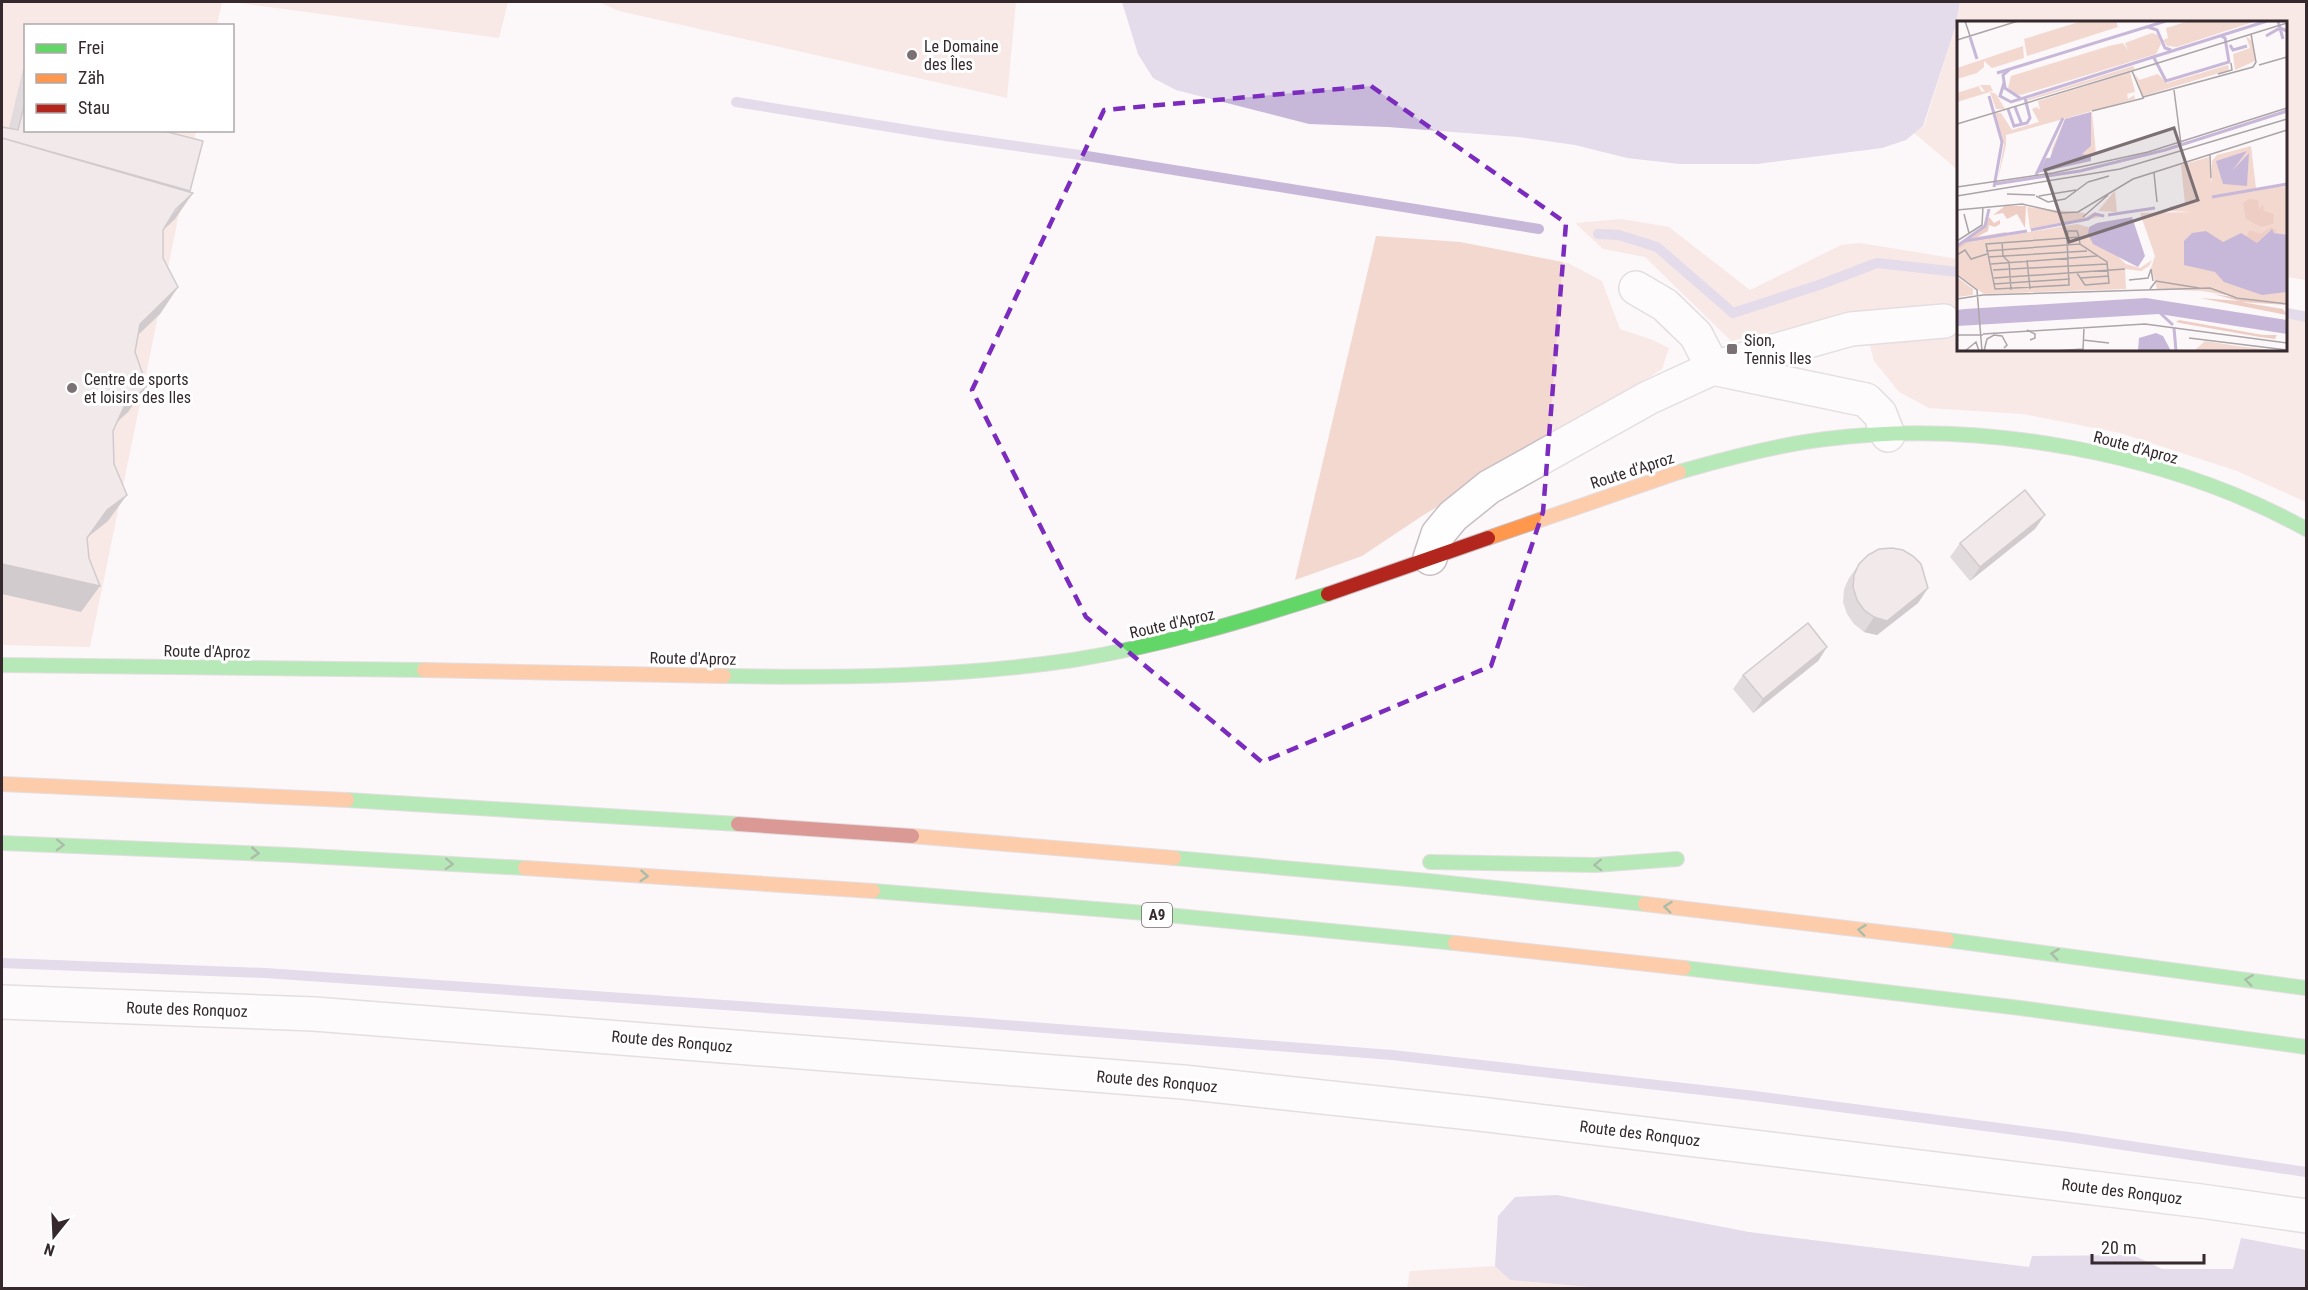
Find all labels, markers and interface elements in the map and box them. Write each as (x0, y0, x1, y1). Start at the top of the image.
inset map (1957, 21, 2287, 351)
legend (24, 24, 234, 132)
text: Frei (78, 37, 104, 58)
place label: Le Domaine des Îles (924, 37, 999, 74)
marker: Le Domaine des Îles (905, 48, 919, 62)
text: Zäh (78, 67, 105, 88)
text: Stau (78, 97, 110, 118)
place label: Sion, Tennis Iles (1744, 331, 1812, 368)
marker: Sion, Tennis Iles (1725, 342, 1739, 356)
place label: Centre de sports et loisirs des Iles (84, 370, 191, 407)
marker: Centre de sports et loisirs des Iles (65, 381, 79, 395)
street label: Route d'Aproz (2092, 427, 2180, 468)
street label: Route d'Aproz (1588, 448, 1676, 493)
street label: Route d'Aproz (1128, 604, 1217, 642)
street label: Route d'Aproz (163, 641, 251, 662)
street label: Route d'Aproz (649, 648, 737, 669)
one-way arrow (55, 838, 64, 851)
one-way arrow (250, 847, 259, 860)
one-way arrow (445, 857, 454, 870)
one-way arrow (1594, 858, 1603, 871)
one-way arrow (640, 869, 649, 882)
one-way arrow (1663, 901, 1673, 914)
road number: A9 (1142, 903, 1172, 927)
one-way arrow (1857, 924, 1866, 937)
one-way arrow (2051, 948, 2060, 961)
one-way arrow (2244, 974, 2253, 986)
street label: Route des Ronquoz (126, 998, 248, 1021)
street label: Route des Ronquoz (611, 1027, 733, 1056)
street label: Route des Ronquoz (1096, 1067, 1218, 1096)
street label: Route des Ronquoz (1578, 1117, 1701, 1150)
street label: Route des Ronquoz (2060, 1175, 2183, 1208)
north arrow (24, 1206, 84, 1266)
scale bar (2092, 1227, 2204, 1265)
text: 20 m (2101, 1237, 2136, 1258)
text: N (42, 1239, 57, 1260)

